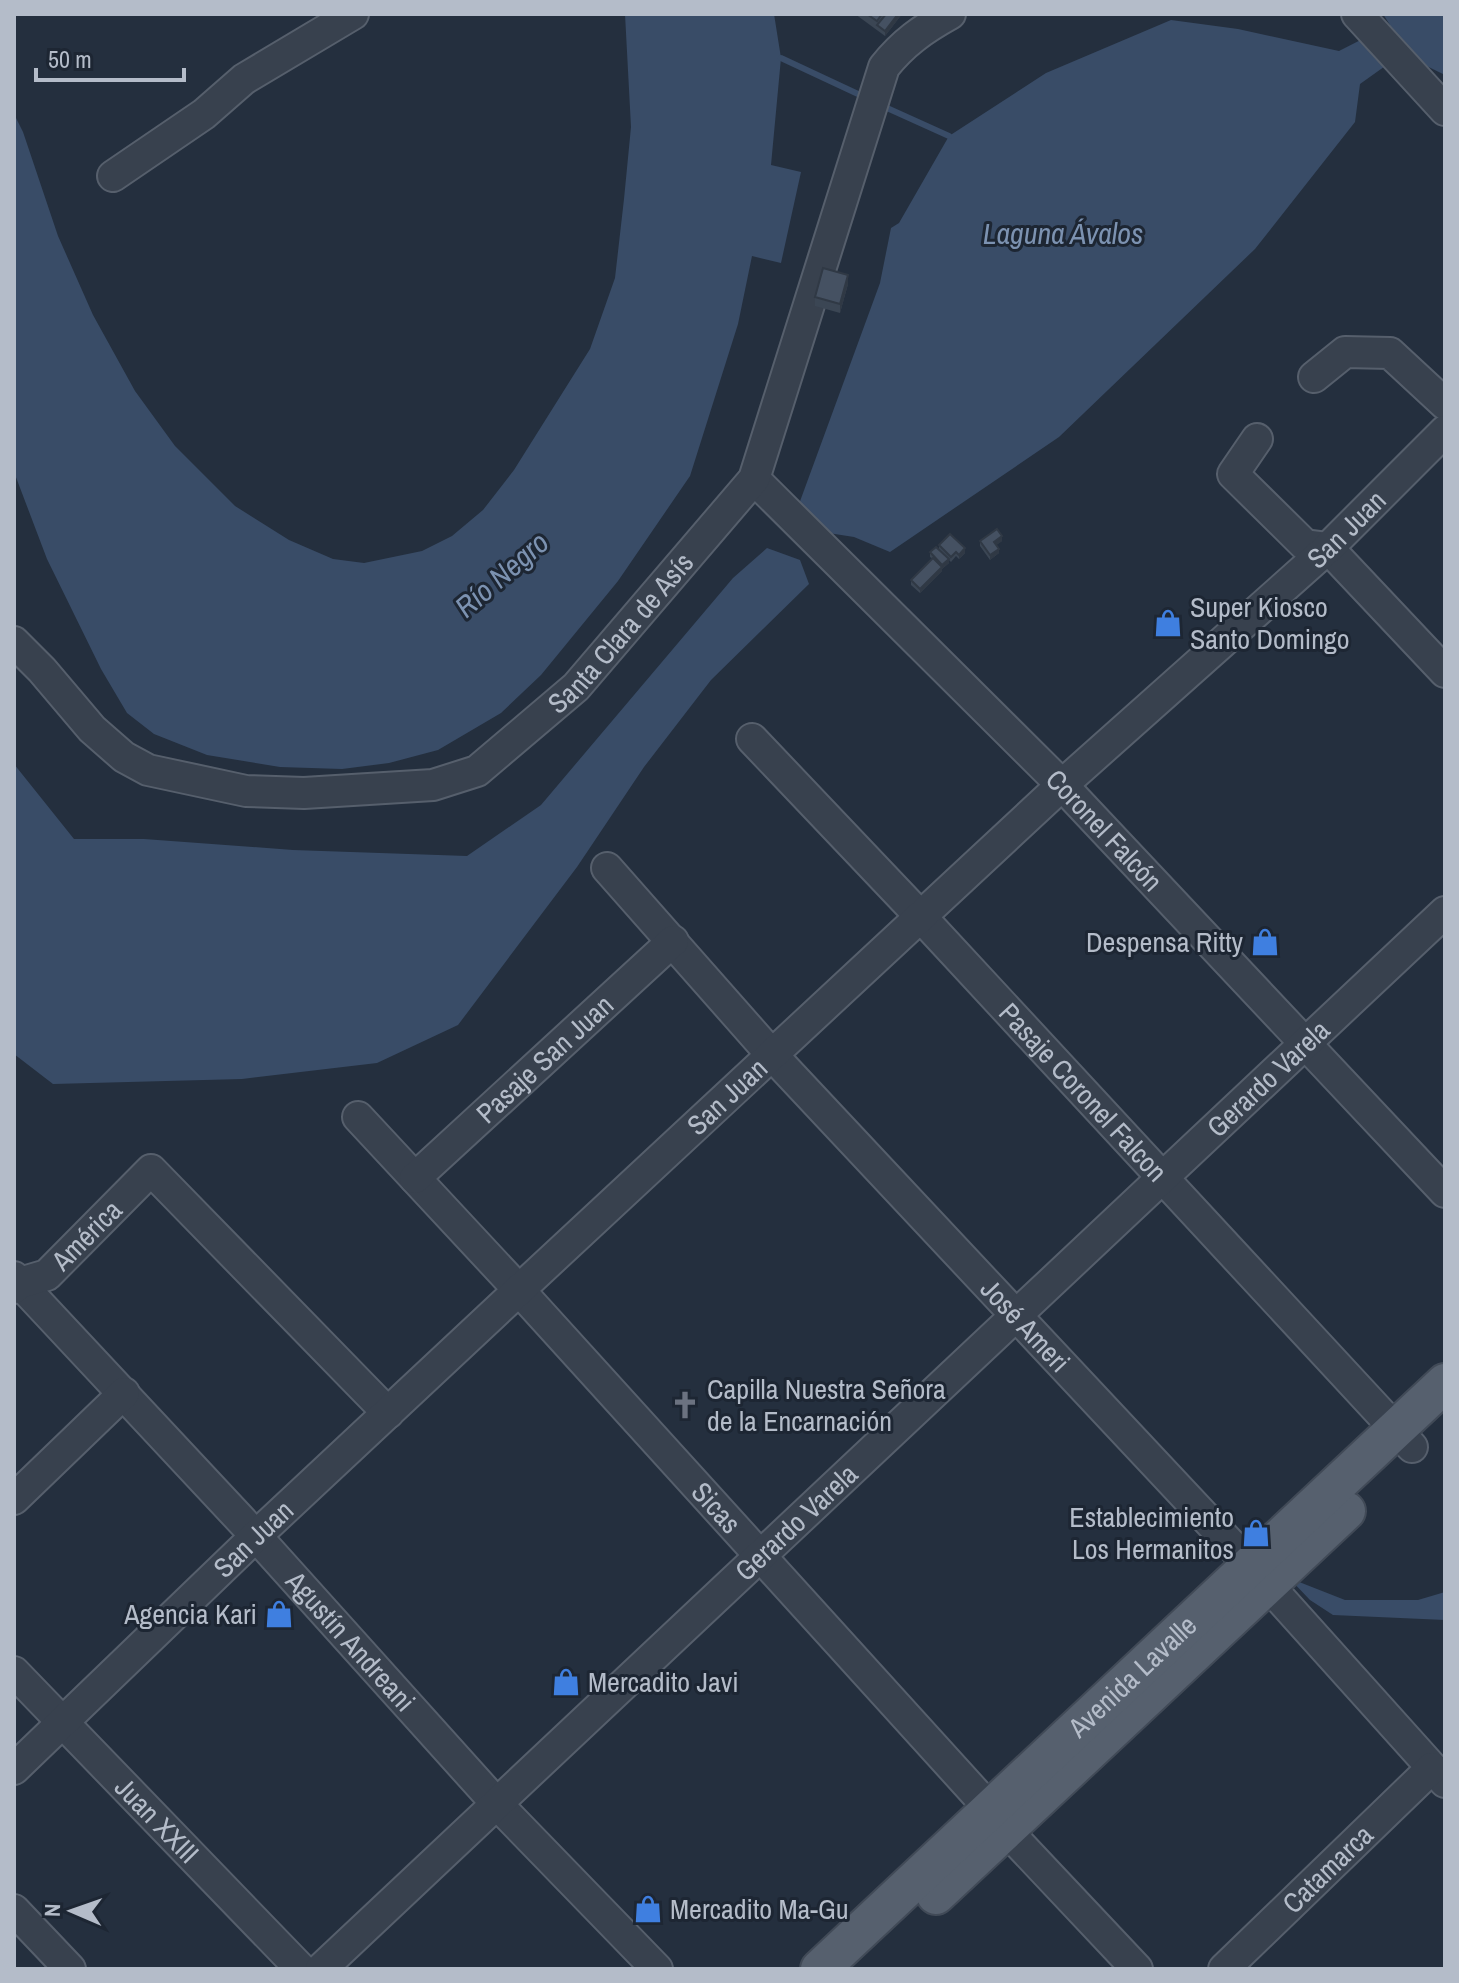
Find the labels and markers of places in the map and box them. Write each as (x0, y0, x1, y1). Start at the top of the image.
place label: Super Kiosco Santo Domingo (1190, 588, 1350, 658)
shop icon: Super Kiosco Santo Domingo (1153, 608, 1183, 638)
place label: Despensa Ritty (1086, 923, 1244, 961)
shop icon: Despensa Ritty (1250, 927, 1280, 957)
place label: Capilla Nuestra Señora de la Encarnación (707, 1370, 946, 1440)
church icon: Capilla Nuestra Señora de la Encarnación (670, 1390, 700, 1420)
place label: Establecimiento Los Hermanitos (1069, 1498, 1234, 1568)
shop icon: Establecimiento Los Hermanitos (1241, 1518, 1271, 1548)
place label: Agencia Kari (123, 1595, 257, 1633)
shop icon: Agencia Kari (264, 1599, 294, 1629)
place label: Mercadito Javi (588, 1663, 739, 1701)
shop icon: Mercadito Javi (551, 1667, 581, 1697)
place label: Mercadito Ma-Gu (670, 1890, 849, 1928)
shop icon: Mercadito Ma-Gu (633, 1894, 663, 1924)

